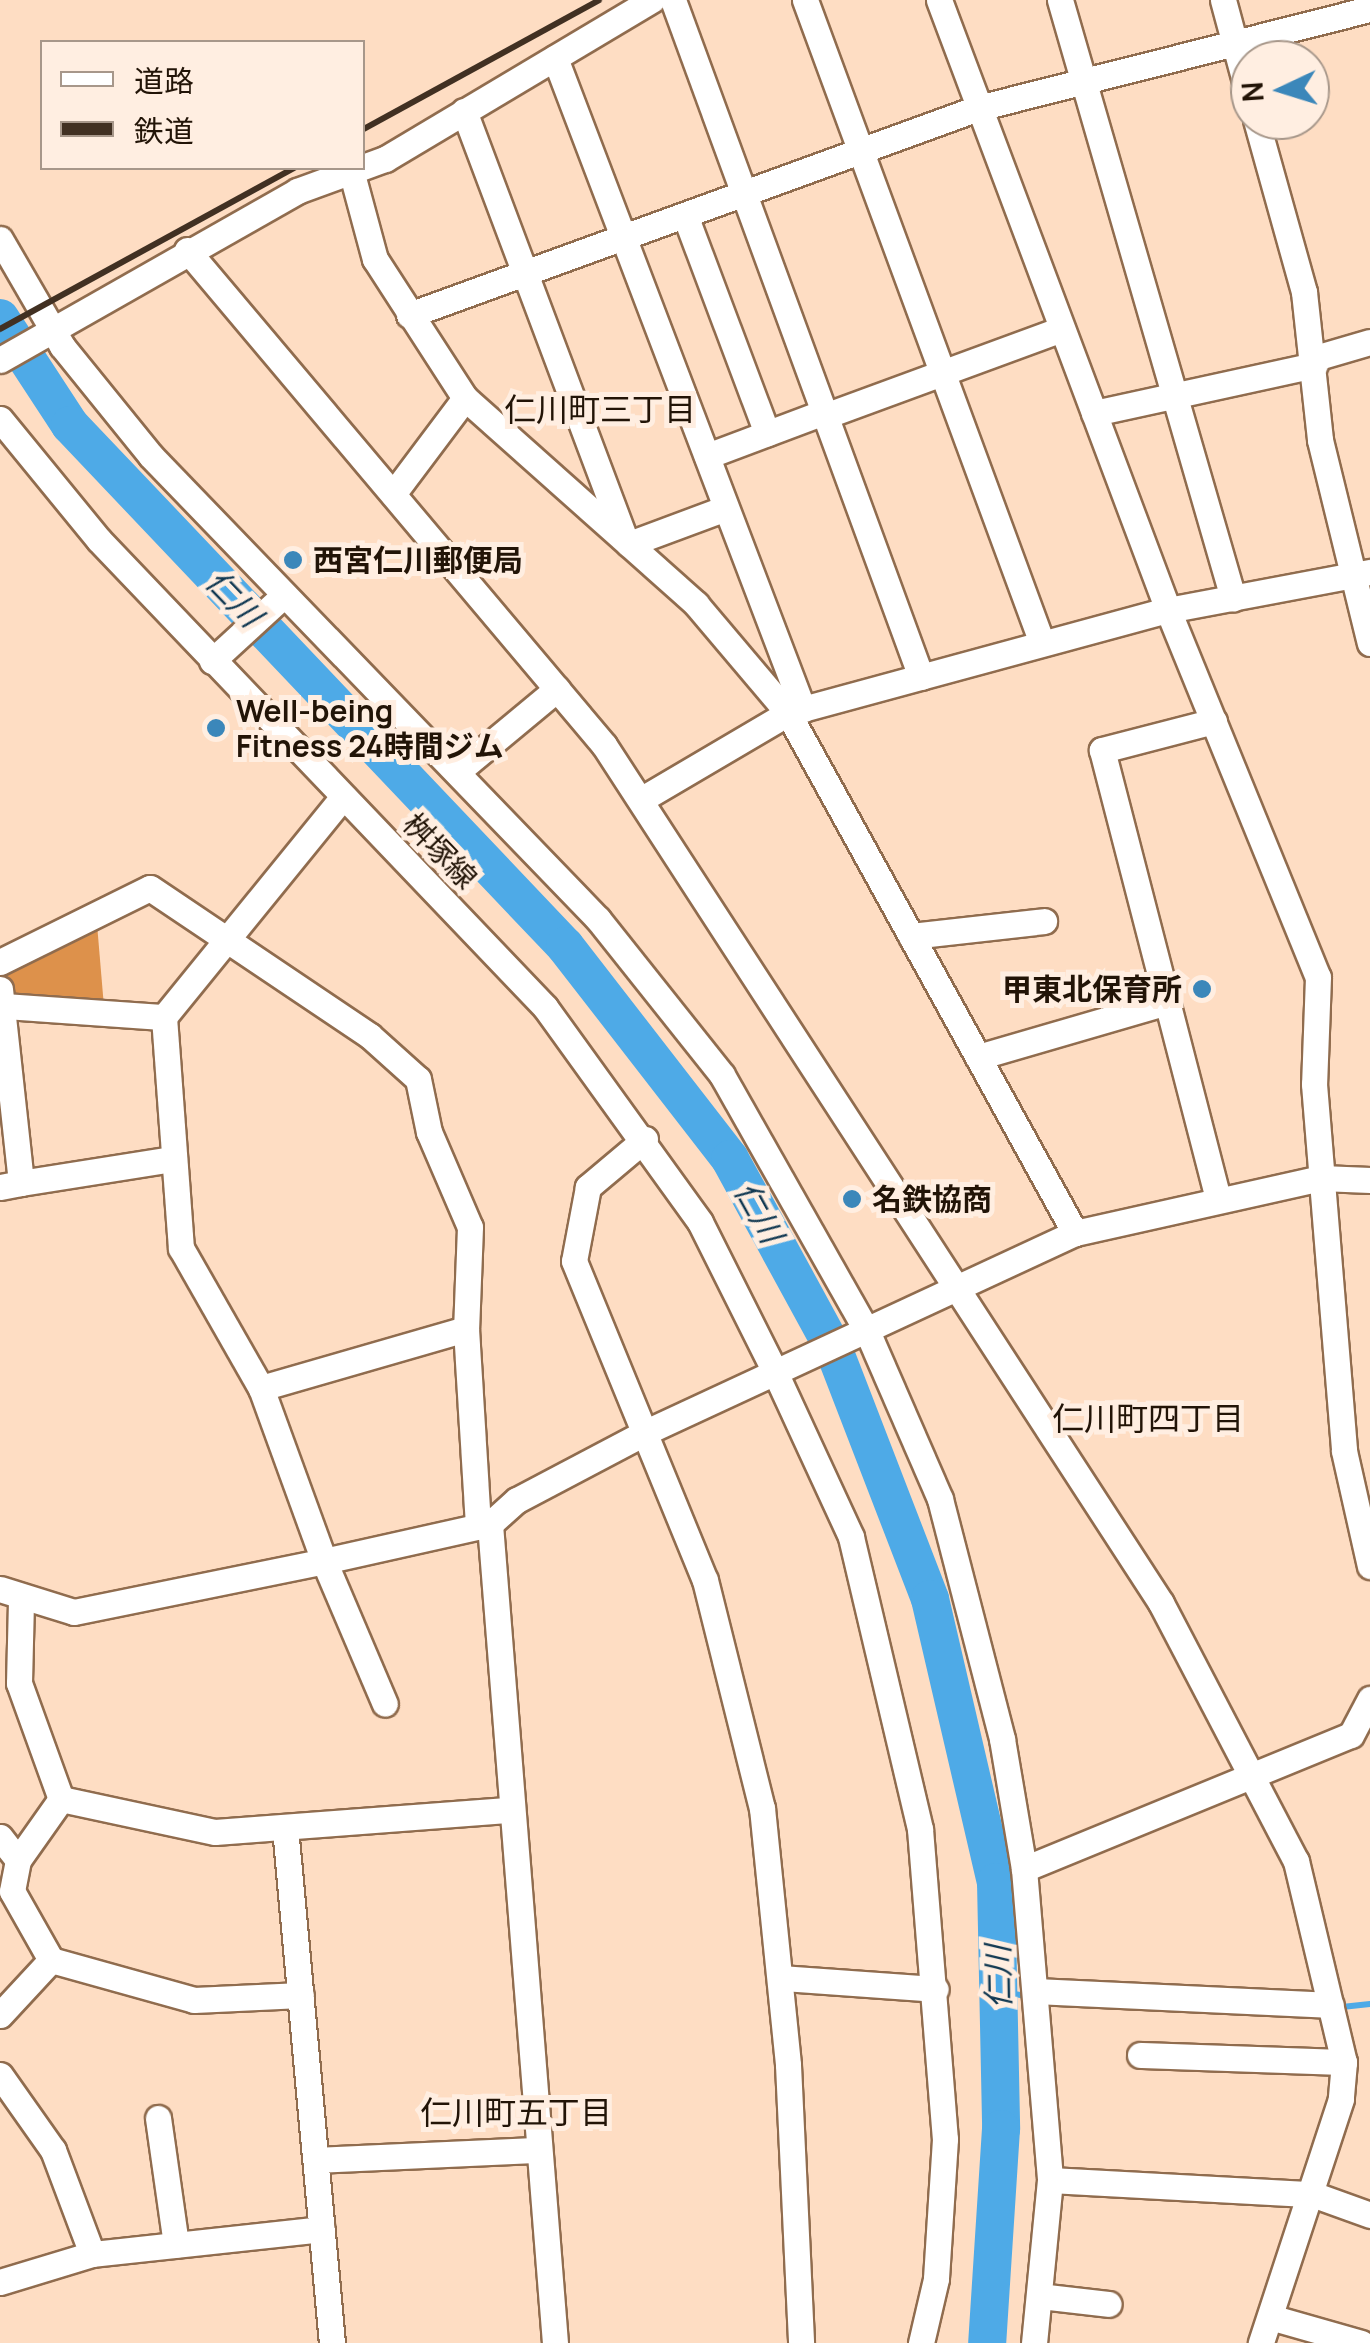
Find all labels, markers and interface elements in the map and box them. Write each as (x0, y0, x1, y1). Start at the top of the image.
legend (40, 40, 365, 170)
north arrow (1230, 40, 1330, 140)
text: 道路 (134, 60, 194, 101)
text: N (1232, 81, 1272, 103)
text: 鉄道 (134, 110, 194, 151)
district label: 仁川町三丁目 (504, 390, 696, 428)
place label: 西宮仁川郵便局 (313, 542, 523, 578)
marker: 西宮仁川郵便局 (282, 549, 304, 571)
water label: 仁川 (198, 562, 270, 634)
place label: Well-being Fitness 24時間ジム (236, 693, 504, 764)
marker: Well-being Fitness 24時間ジム (205, 717, 227, 739)
street label: 桝塚線 (396, 806, 484, 896)
place label: 甲東北保育所 (1002, 971, 1182, 1007)
marker: 甲東北保育所 (1191, 978, 1213, 1000)
water label: 仁川 (727, 1175, 791, 1249)
place label: 名鉄協商 (872, 1181, 992, 1217)
marker: 名鉄協商 (841, 1188, 863, 1210)
district label: 仁川町四丁目 (1052, 1399, 1244, 1437)
water label: 仁川 (978, 1945, 1018, 2009)
district label: 仁川町五丁目 (420, 2093, 612, 2131)

